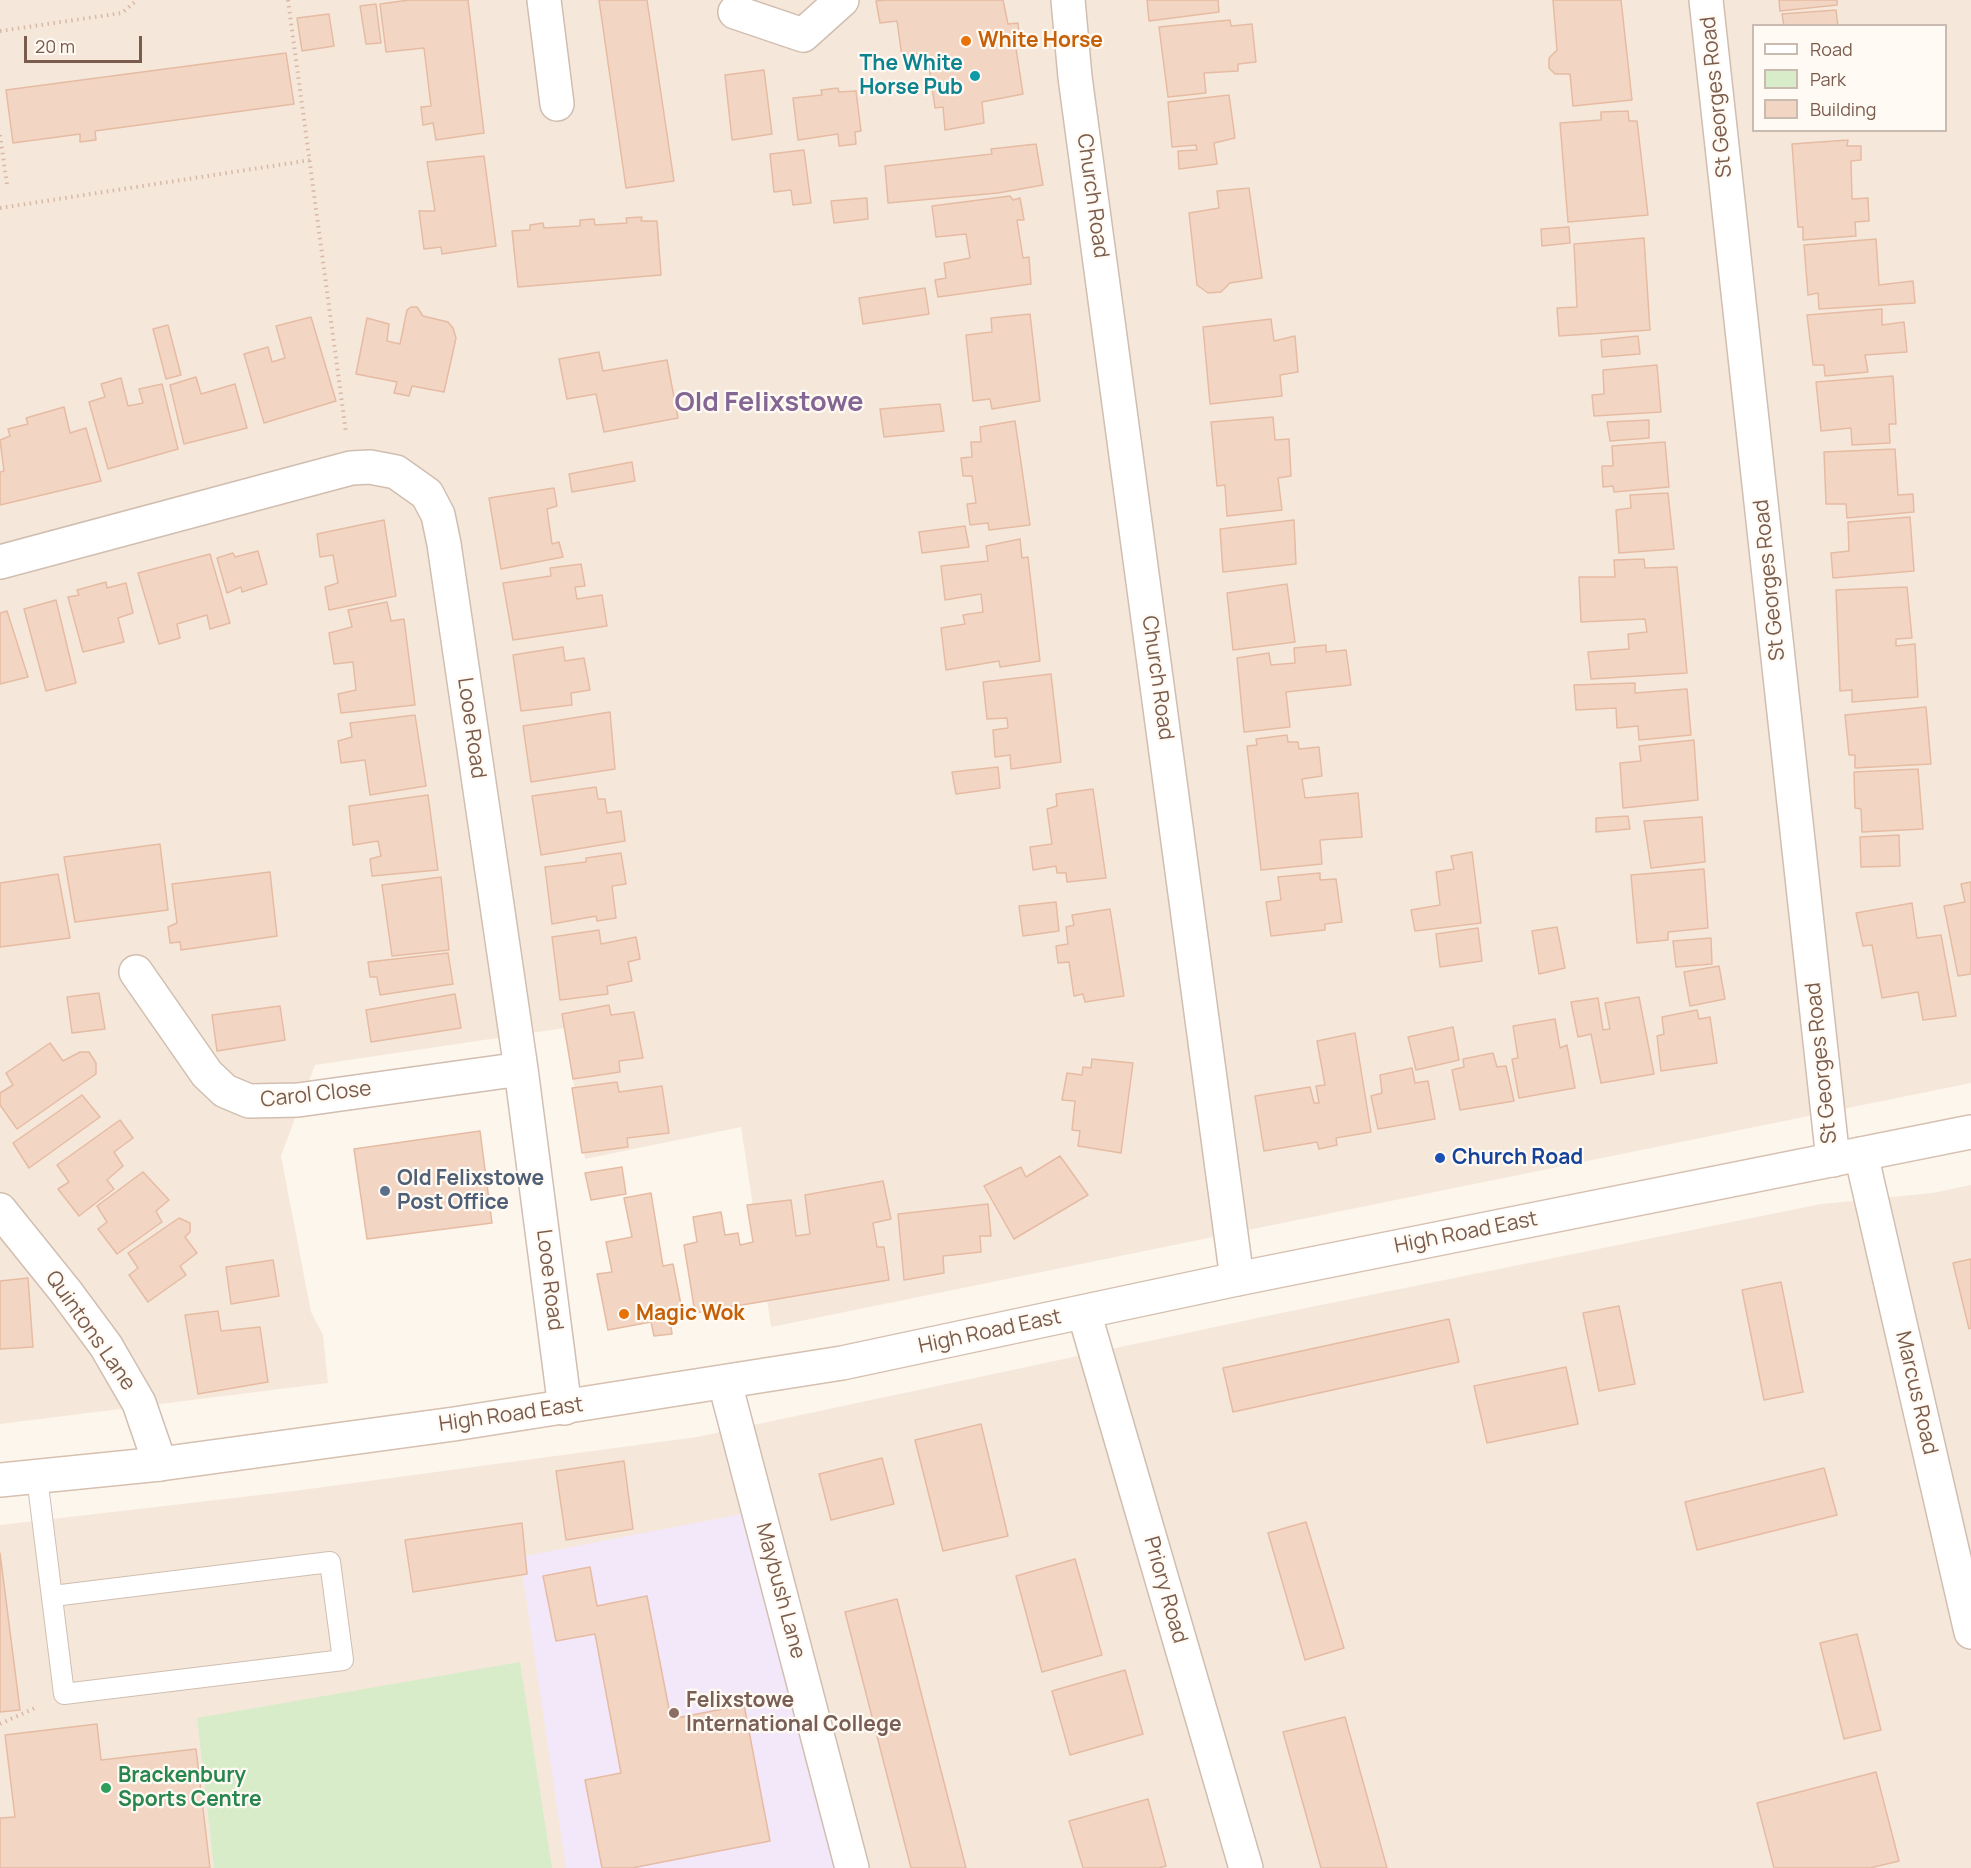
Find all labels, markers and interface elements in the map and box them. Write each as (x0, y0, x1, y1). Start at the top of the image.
street label: St Georges Road (1696, 15, 1738, 179)
scale bar (27, 24, 146, 62)
legend (1752, 24, 1947, 132)
place label: White Horse (978, 28, 1103, 54)
text: 20 m (35, 34, 75, 58)
marker: White Horse (959, 34, 973, 48)
text: Road (1810, 37, 1853, 61)
place label: The White Horse Pub (859, 51, 963, 101)
text: Park (1810, 67, 1846, 91)
marker: The White Horse Pub (968, 69, 982, 83)
text: Building (1810, 97, 1876, 121)
street label: Church Road (1071, 132, 1113, 260)
district label: Old Felixstowe (674, 387, 864, 419)
street label: St Georges Road (1749, 498, 1791, 662)
street label: Church Road (1136, 614, 1178, 742)
street label: Looe Road (451, 676, 491, 780)
street label: St Georges Road (1801, 981, 1843, 1145)
street label: Carol Close (259, 1077, 373, 1113)
place label: Church Road (1452, 1145, 1583, 1171)
marker: Church Road (1433, 1151, 1447, 1165)
place label: Old Felixstowe Post Office (397, 1166, 544, 1216)
marker: Old Felixstowe Post Office (378, 1184, 392, 1198)
street label: High Road East (1392, 1207, 1540, 1259)
street label: Looe Road (530, 1228, 568, 1332)
street label: Quintons Lane (39, 1266, 141, 1396)
place label: Magic Wok (636, 1301, 745, 1327)
street label: High Road East (916, 1305, 1064, 1359)
marker: Magic Wok (617, 1307, 631, 1321)
street label: Marcus Road (1890, 1329, 1942, 1457)
street label: High Road East (437, 1392, 585, 1438)
street label: Maybush Lane (750, 1520, 810, 1662)
street label: Priory Road (1138, 1534, 1192, 1646)
place label: Felixstowe International College (686, 1688, 902, 1738)
marker: Felixstowe International College (667, 1706, 681, 1720)
place label: Brackenbury Sports Centre (118, 1763, 262, 1813)
marker: Brackenbury Sports Centre (99, 1781, 113, 1795)

